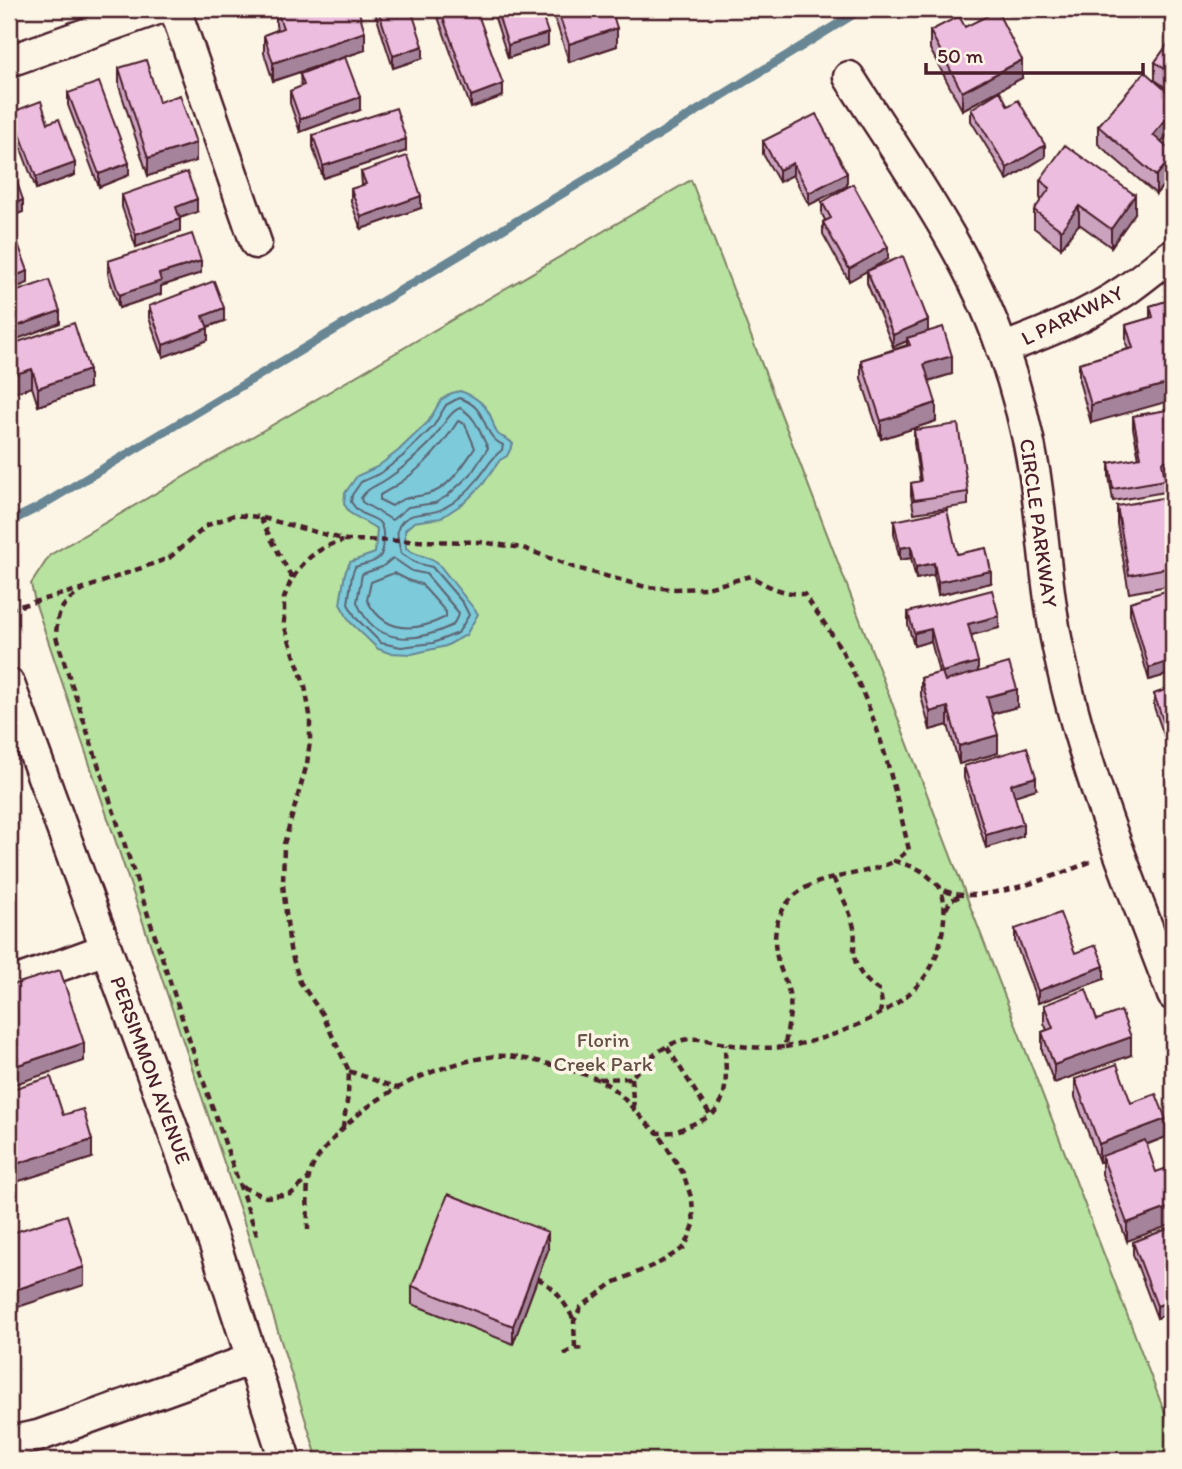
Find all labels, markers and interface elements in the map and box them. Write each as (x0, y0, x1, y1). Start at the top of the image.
scale bar (926, 32, 1144, 76)
text: 50 m (937, 43, 984, 68)
street label: L PARKWAY (1017, 280, 1127, 350)
street label: CIRCLE PARKWAY (1015, 437, 1063, 609)
street label: PERSIMMON AVENUE (105, 973, 197, 1167)
park label: Florin Creek Park (553, 1027, 653, 1076)

